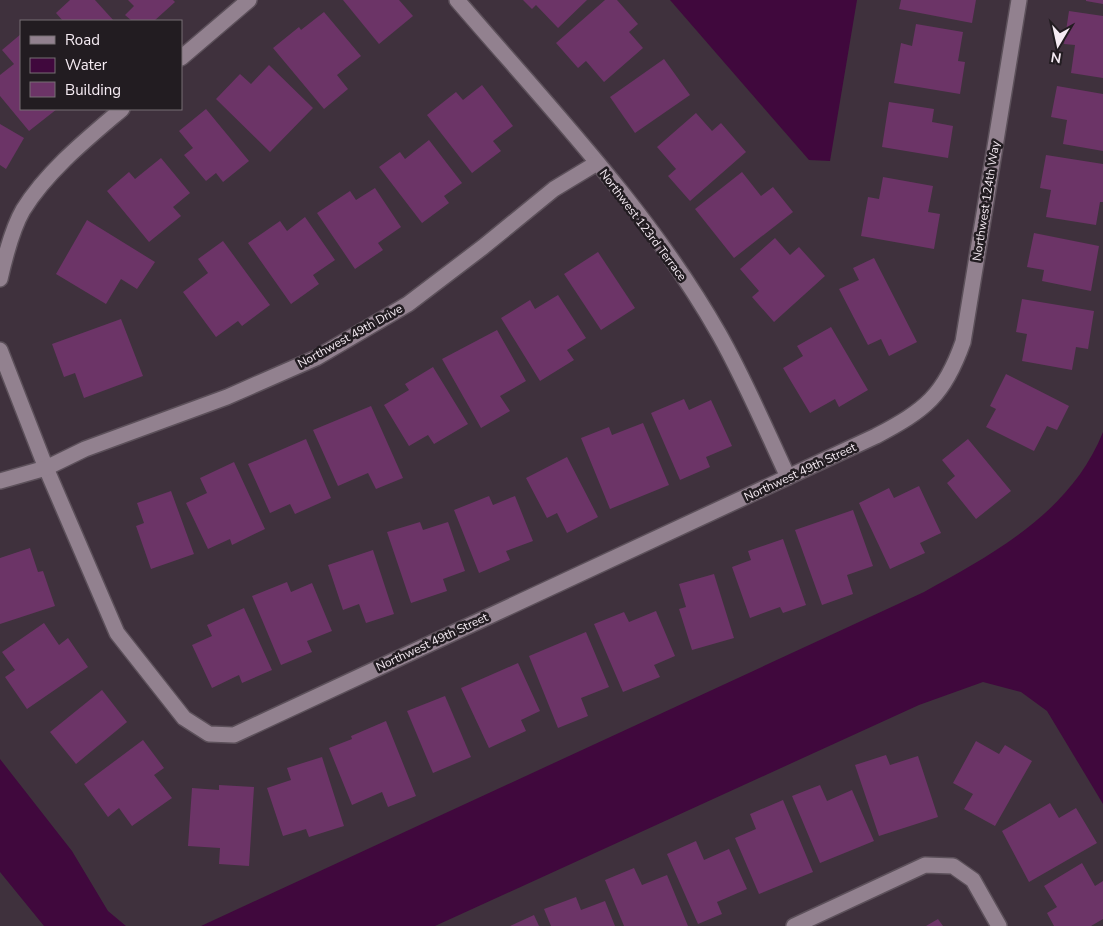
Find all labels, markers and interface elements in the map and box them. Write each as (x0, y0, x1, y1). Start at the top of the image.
legend (20, 20, 182, 110)
north arrow (1033, 20, 1083, 70)
text: Road (65, 30, 100, 50)
text: N (1049, 47, 1063, 68)
text: Water (65, 55, 108, 75)
text: Building (65, 80, 121, 100)
street label: Northwest 124th Way (969, 139, 1004, 262)
street label: Northwest 123rd Terrace (596, 166, 690, 284)
street label: Northwest 49th Drive (295, 301, 405, 371)
street label: Northwest 49th Street (741, 439, 859, 505)
street label: Northwest 49th Street (373, 609, 491, 675)

